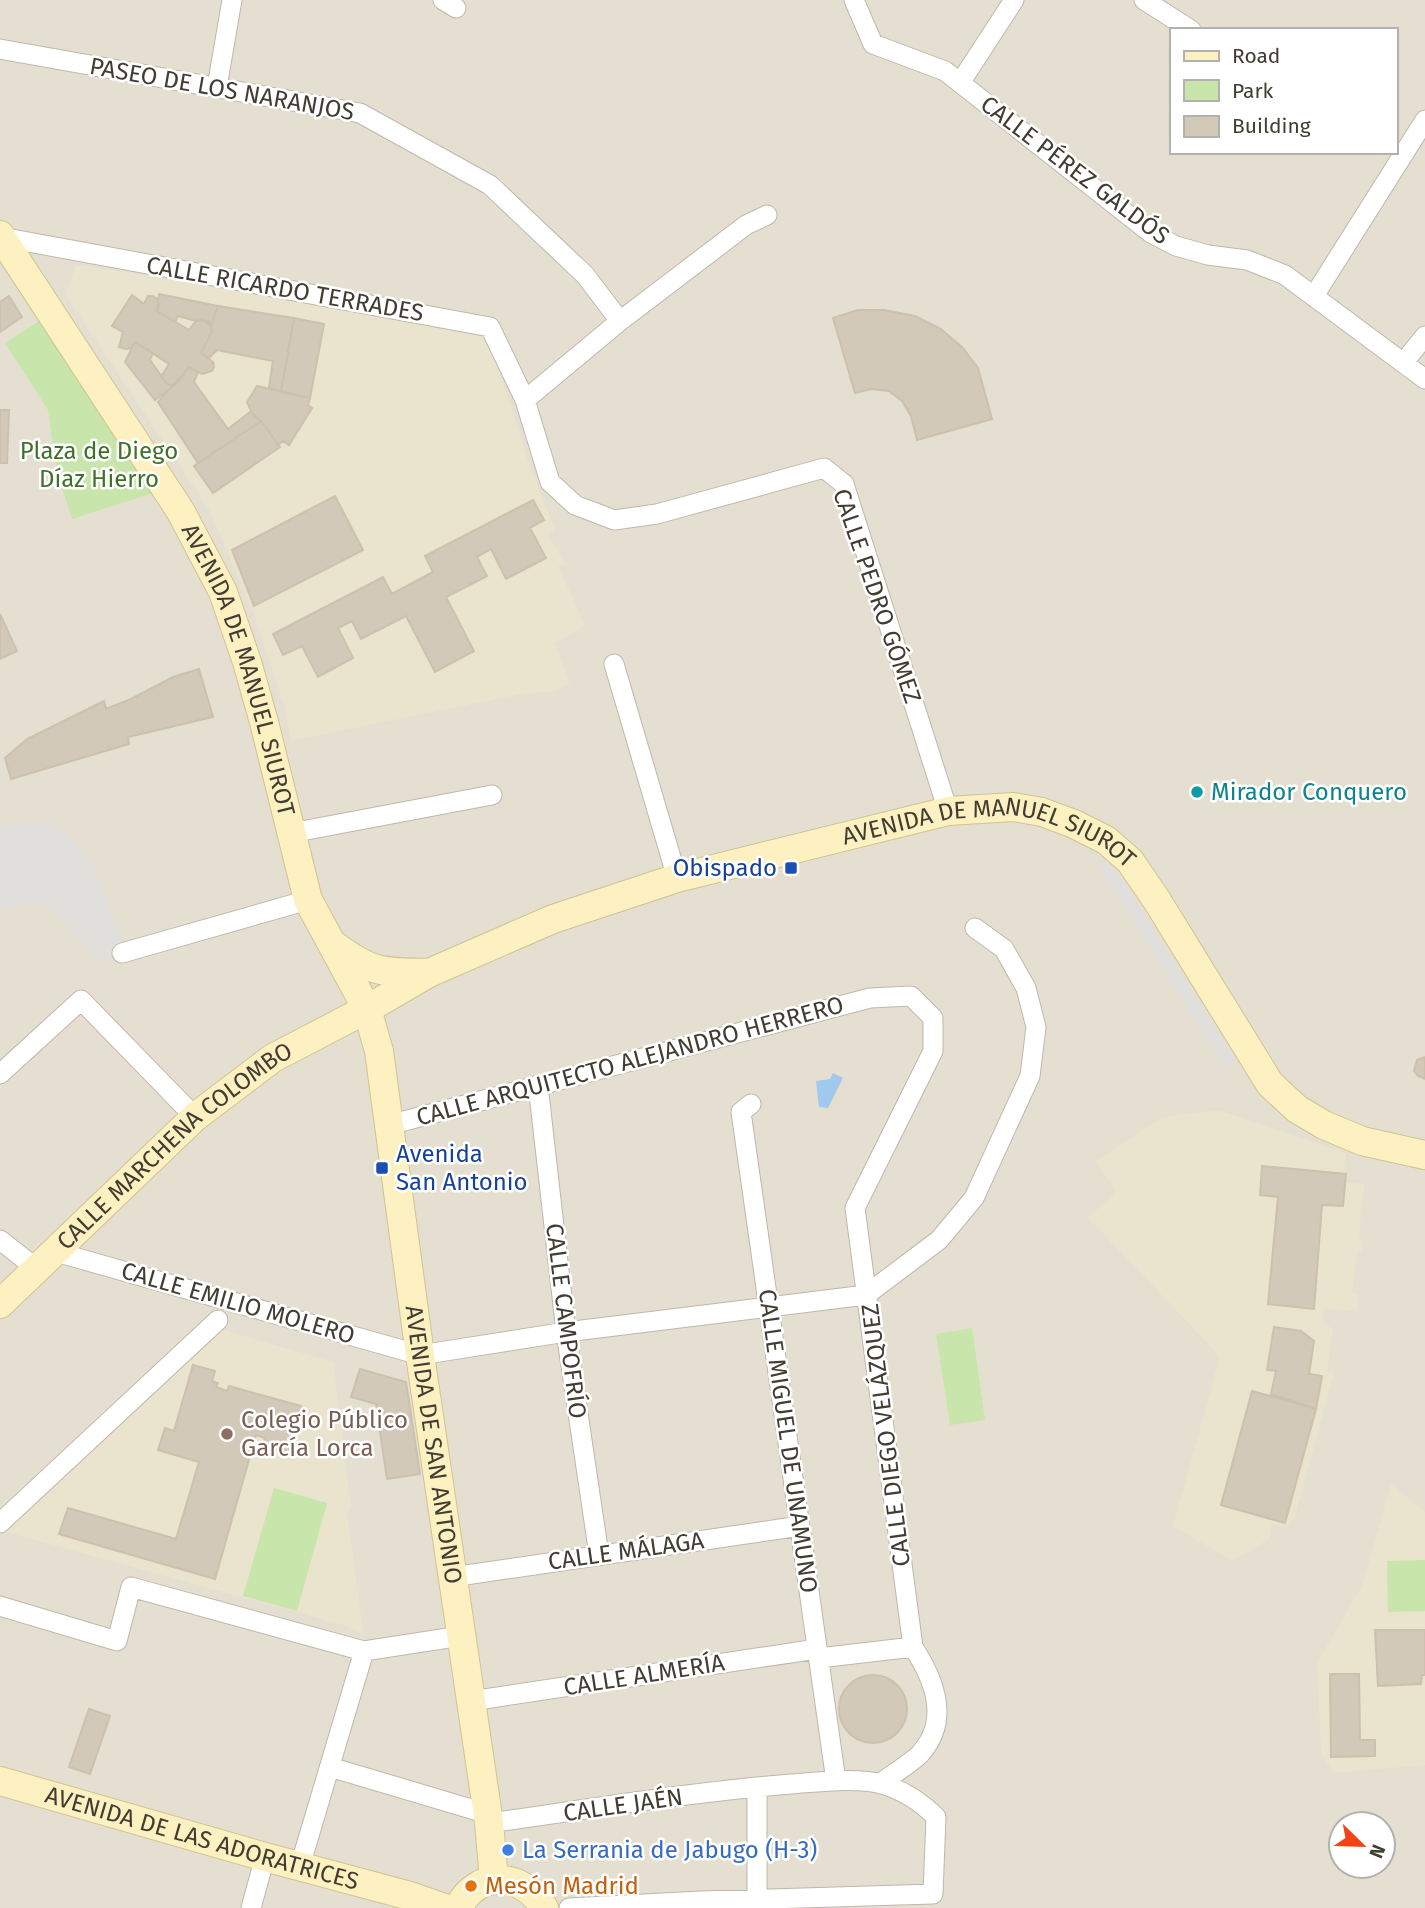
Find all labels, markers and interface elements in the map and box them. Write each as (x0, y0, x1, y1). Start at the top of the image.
legend (1170, 28, 1397, 154)
text: Road (1232, 43, 1280, 69)
street label: PASEO DE LOS NARANJOS (87, 52, 357, 126)
text: Park (1232, 78, 1274, 104)
street label: CALLE PÉREZ GALDÓS (975, 89, 1176, 250)
text: Building (1232, 113, 1311, 139)
street label: CALLE RICARDO TERRADES (144, 251, 426, 327)
park label: Plaza de Diego Díaz Hierro (20, 437, 178, 493)
street label: CALLE PEDRO GÓMEZ (827, 485, 928, 707)
street label: AVENIDA DE MANUEL SIUROT (176, 519, 301, 819)
place label: Mirador Conquero (1211, 778, 1407, 806)
marker: Mirador Conquero (1189, 784, 1205, 800)
street label: AVENIDA DE MANUEL SIUROT (839, 792, 1142, 874)
place label: Obispado (673, 854, 777, 882)
marker: Obispado (783, 860, 799, 876)
street label: CALLE ARQUITECTO ALEJANDRO HERRERO (413, 990, 847, 1132)
street label: CALLE MARCHENA COLOMBO (51, 1037, 297, 1256)
place label: Avenida San Antonio (396, 1140, 528, 1196)
marker: Avenida San Antonio (374, 1160, 390, 1176)
street label: CALLE CAMPOFRÍO (540, 1222, 593, 1420)
street label: CALLE EMILIO MOLERO (118, 1256, 358, 1350)
street label: CALLE MIGUEL DE UNAMUNO (753, 1287, 823, 1595)
street label: CALLE DIEGO VELÁZQUEZ (855, 1302, 916, 1568)
street label: AVENIDA DE SAN ANTONIO (399, 1304, 468, 1586)
place label: Colegio Público García Lorca (241, 1406, 408, 1462)
marker: Colegio Público García Lorca (219, 1426, 235, 1442)
street label: CALLE MÁLAGA (546, 1525, 706, 1576)
street label: CALLE ALMERÍA (561, 1647, 727, 1702)
street label: AVENIDA DE LAS ADORATRICES (42, 1781, 362, 1896)
street label: CALLE JAÉN (561, 1782, 685, 1827)
north arrow (1327, 1810, 1397, 1880)
place label: La Serrania de Jabugo (H-3) (522, 1836, 817, 1864)
text: N (1364, 1841, 1390, 1862)
marker: La Serrania de Jabugo (H-3) (500, 1842, 516, 1858)
place label: Mesón Madrid (485, 1872, 639, 1900)
marker: Mesón Madrid (463, 1878, 479, 1894)

